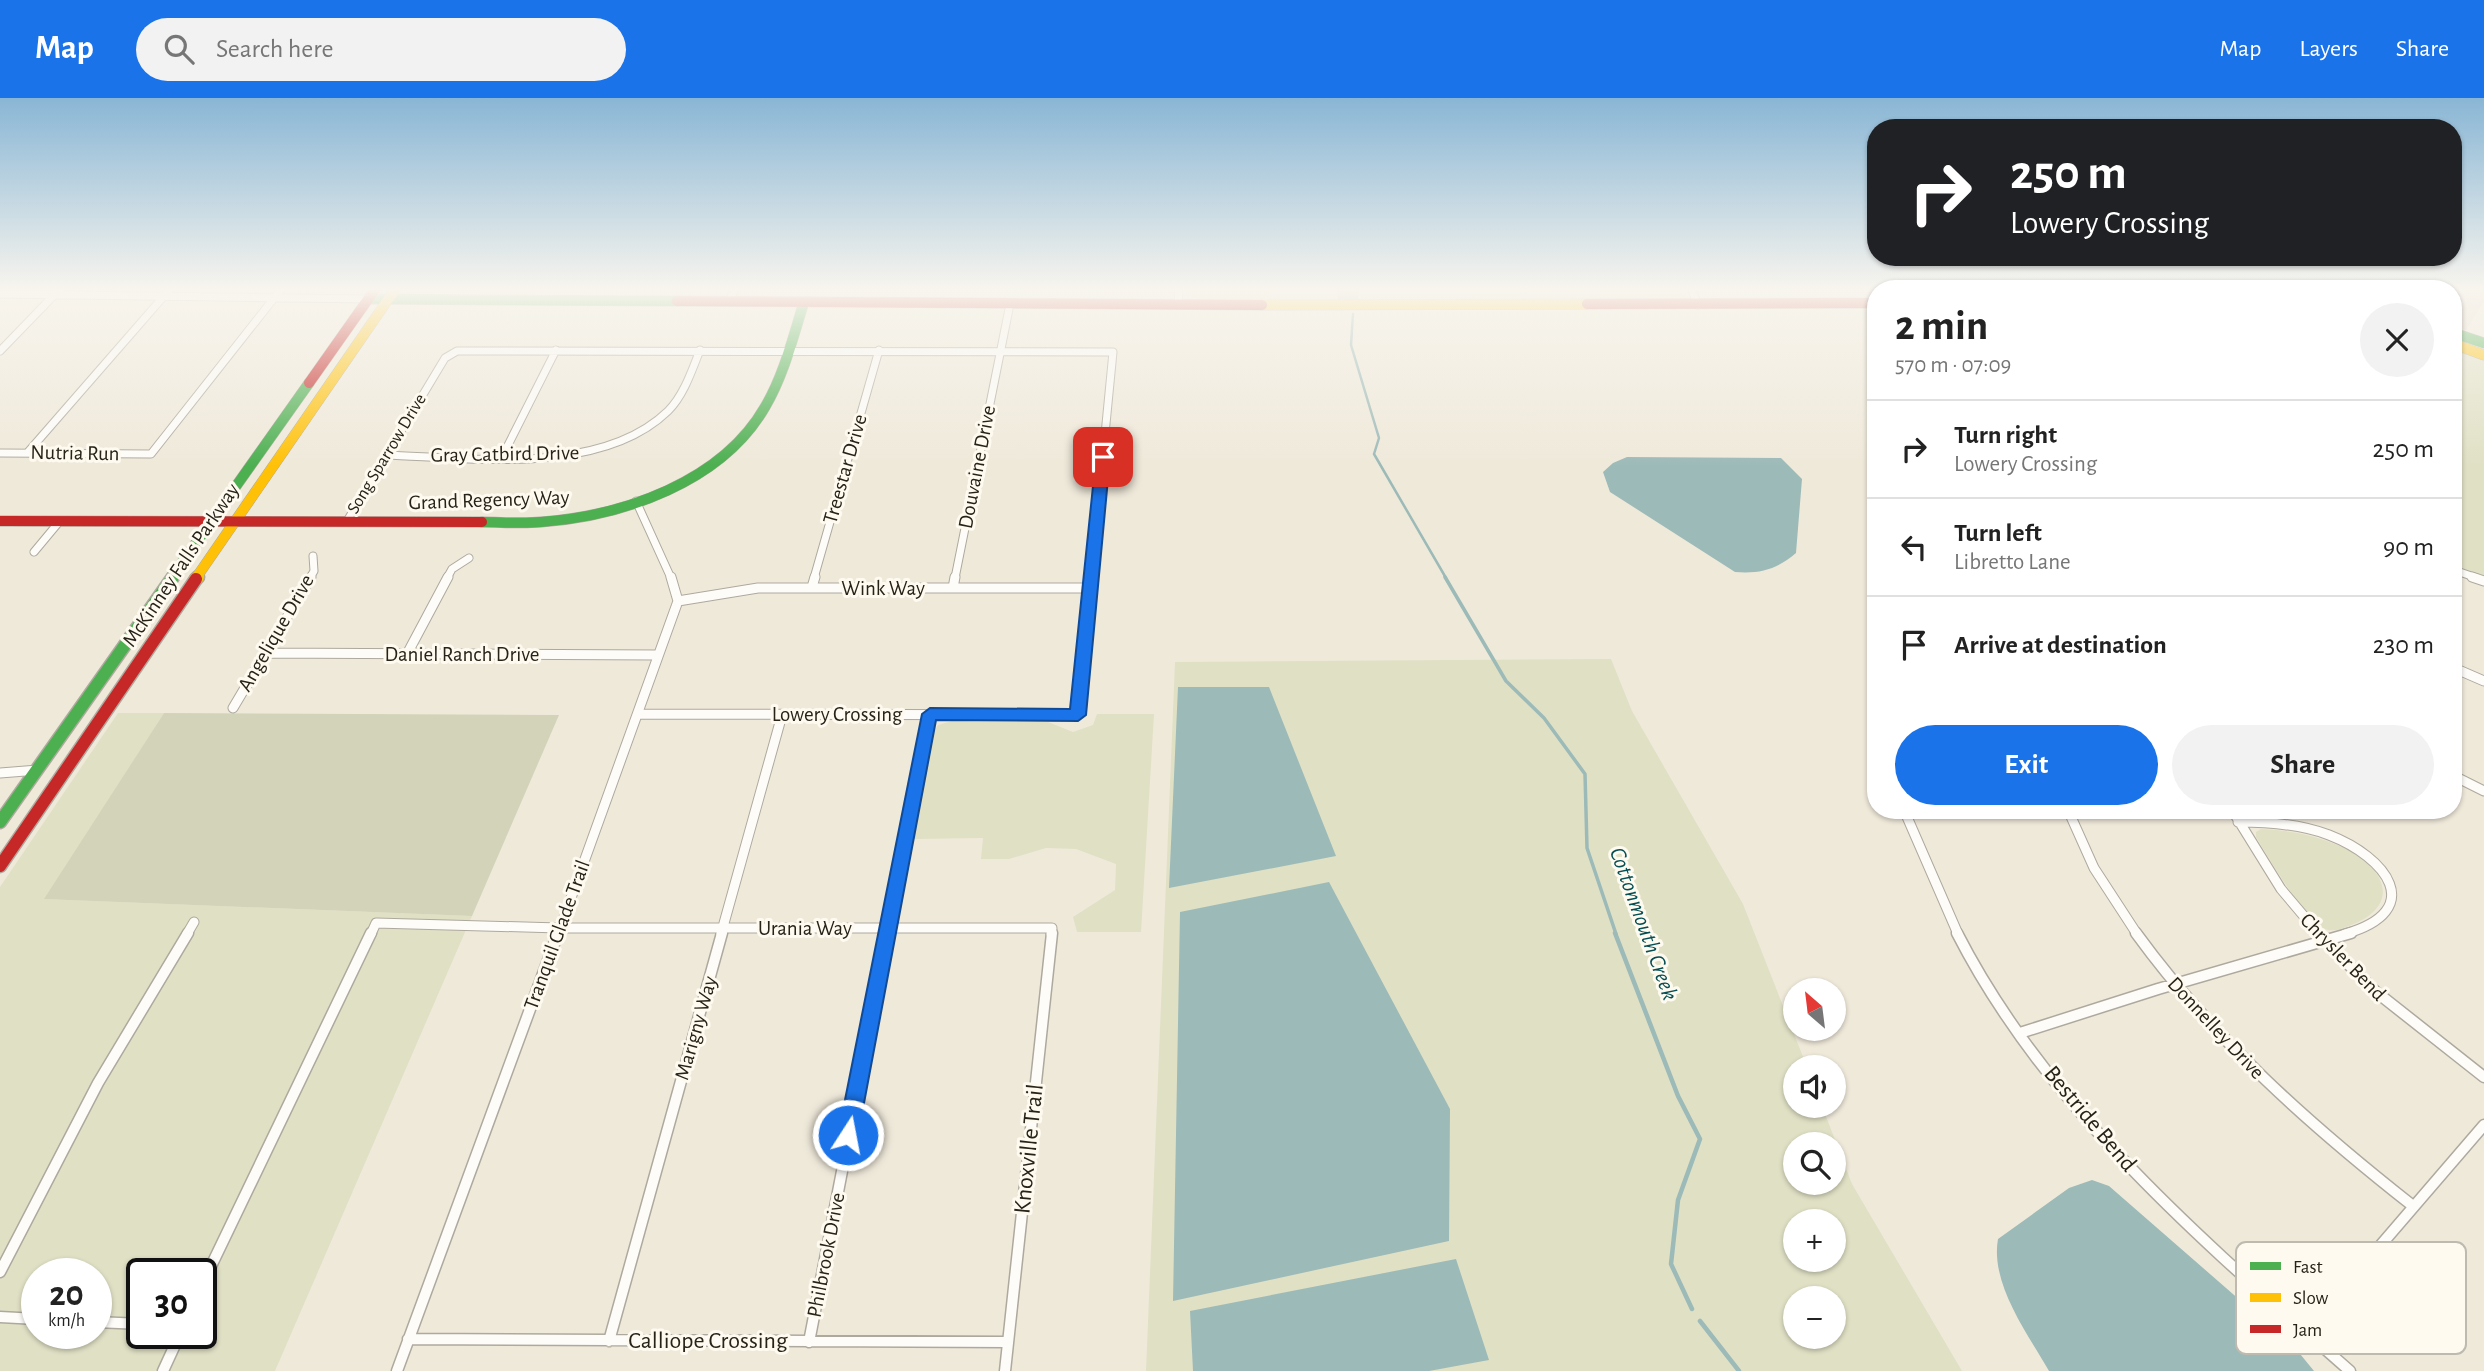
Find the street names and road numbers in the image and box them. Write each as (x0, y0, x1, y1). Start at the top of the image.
street label: Song Sparrow Drive (344, 391, 430, 517)
street label: Douvaine Drive (955, 403, 999, 531)
street label: Treestar Drive (819, 412, 871, 526)
street label: Nutria Run (30, 442, 120, 464)
street label: Gray Catbird Drive (431, 442, 579, 466)
street label: McKinney Falls Parkway (119, 480, 243, 650)
street label: Grand Regency Way (408, 487, 570, 513)
street label: Angelique Drive (234, 571, 318, 695)
street label: Wink Way (841, 578, 925, 599)
street label: Daniel Ranch Drive (384, 644, 540, 665)
street label: Lowery Crossing (772, 704, 903, 725)
street label: Tranquil Glade Trail (520, 857, 594, 1013)
street label: Chrysler Bend (2296, 909, 2390, 1005)
street label: Urania Way (758, 918, 852, 939)
street label: Donnelley Drive (2164, 973, 2268, 1083)
street label: Marigny Way (671, 974, 721, 1082)
street label: Bestride Bend (2039, 1062, 2141, 1176)
street label: Knoxville Trail (1010, 1083, 1048, 1215)
street label: Philbrook Drive (804, 1191, 848, 1319)
street label: Calliope Crossing (628, 1329, 788, 1353)

